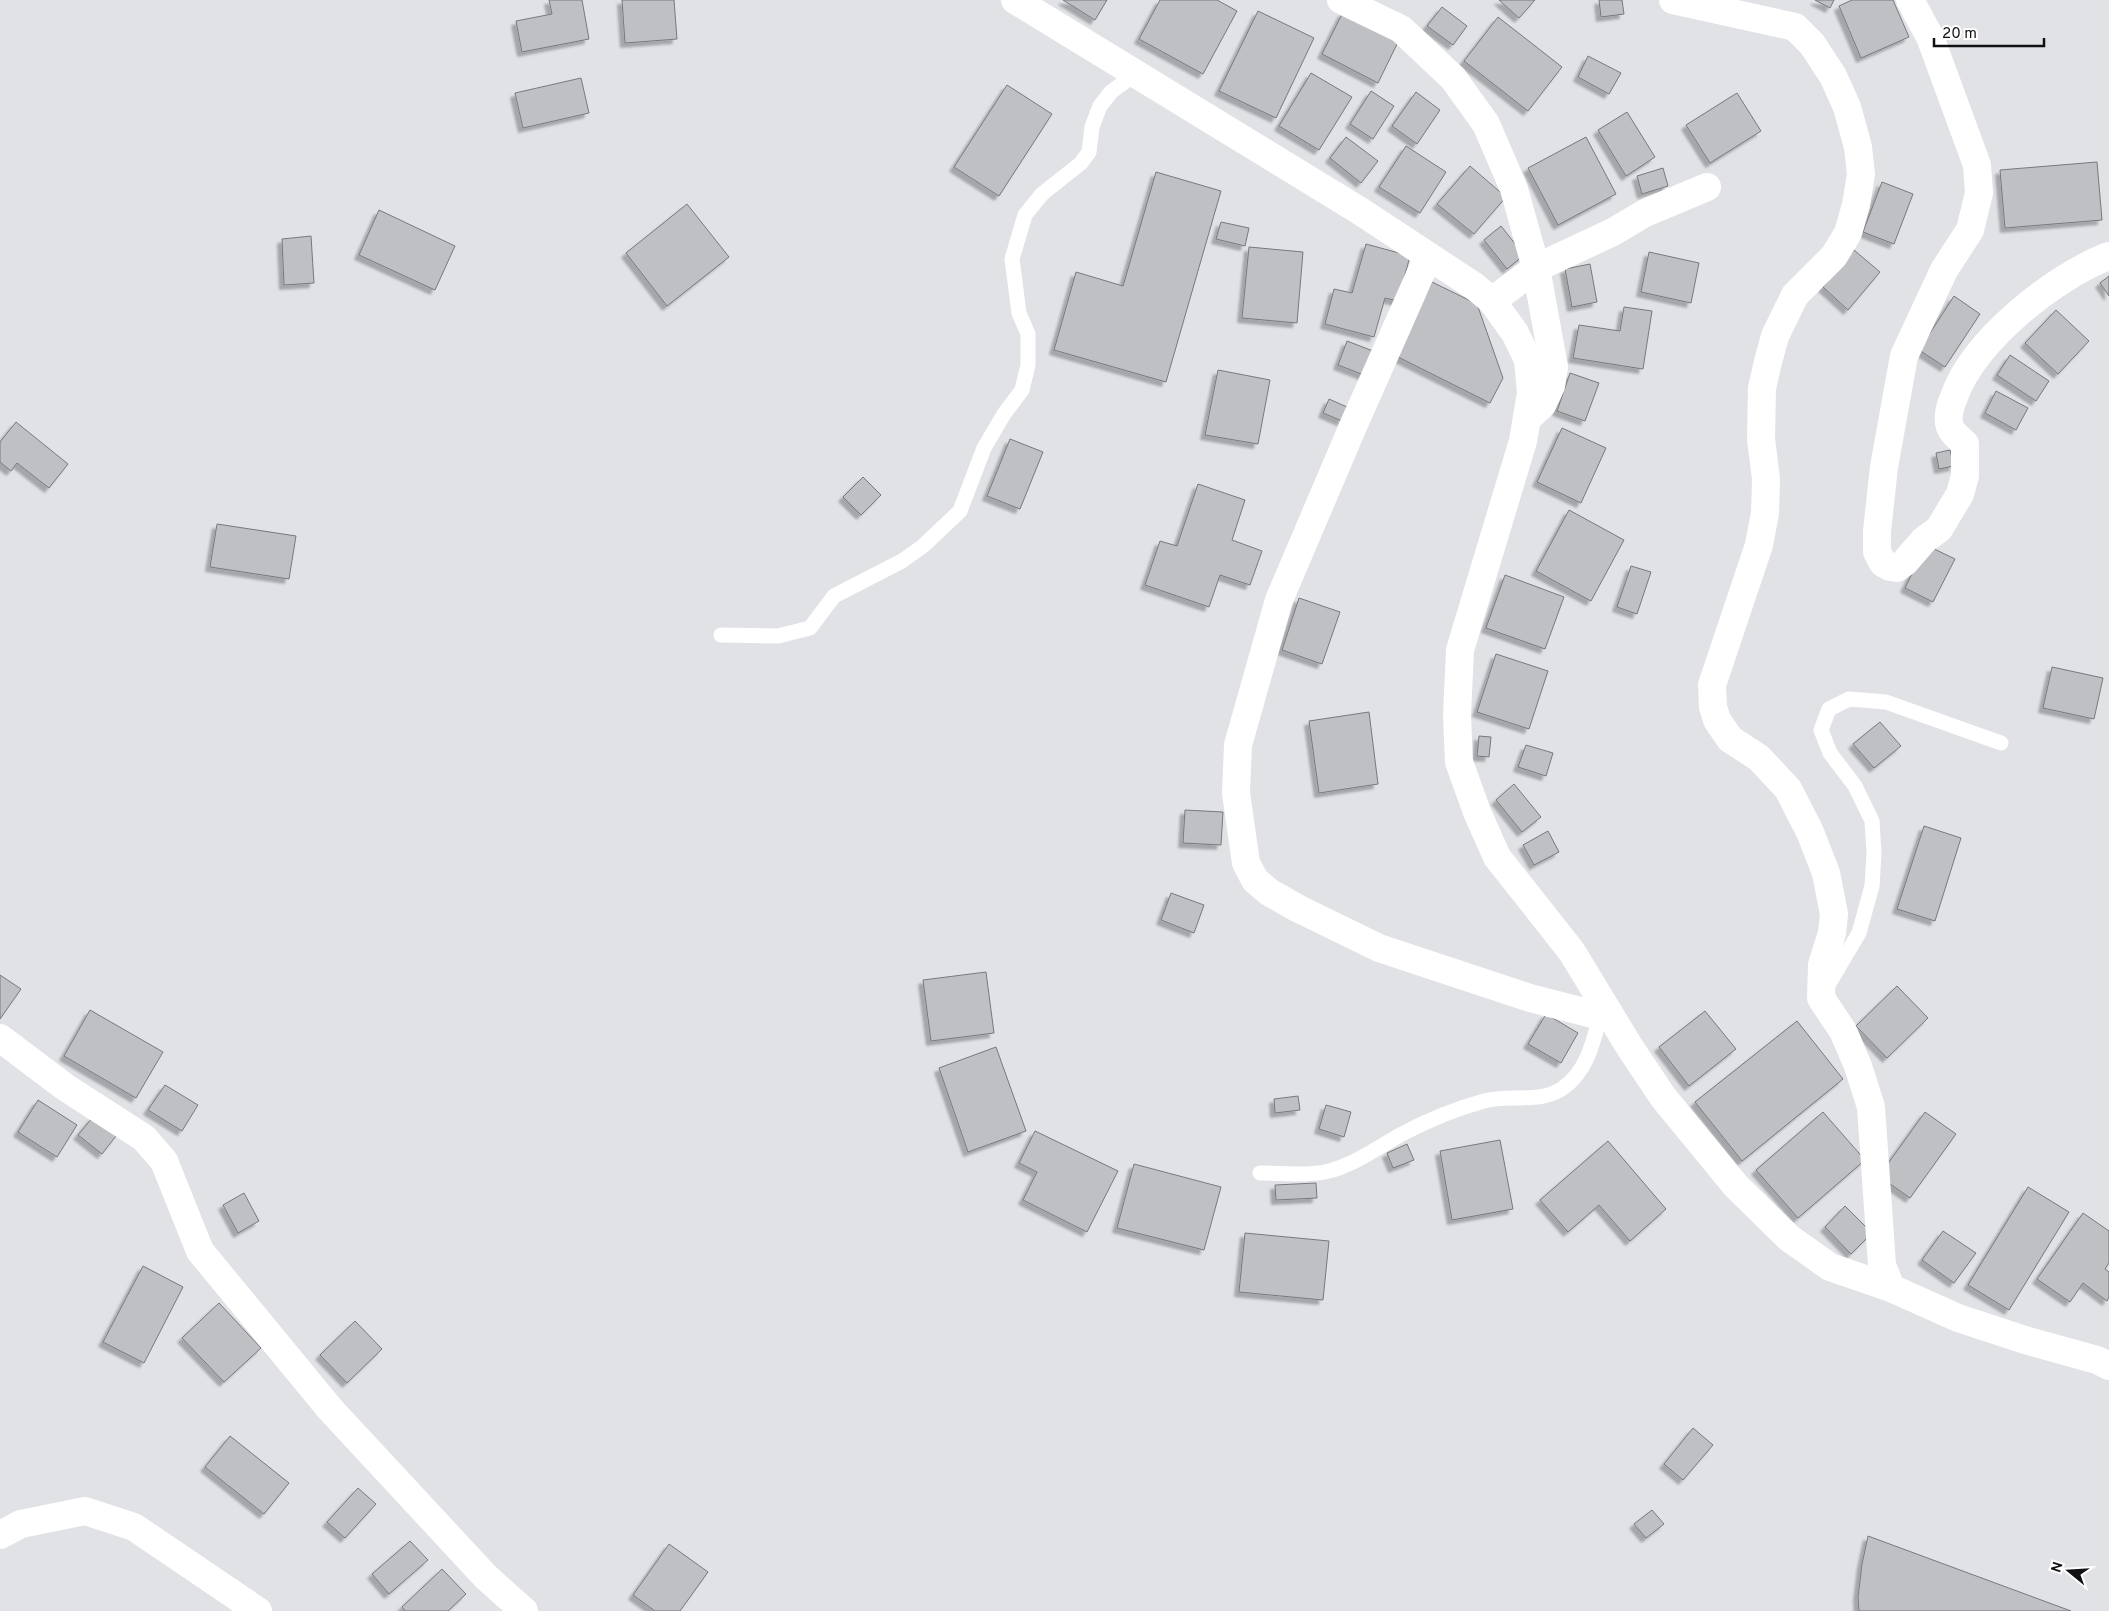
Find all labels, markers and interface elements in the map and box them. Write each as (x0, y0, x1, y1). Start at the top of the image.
scale bar (1934, 15, 2044, 47)
text: 20 m (1942, 25, 1977, 44)
north arrow (2044, 1546, 2094, 1596)
text: N (2048, 1560, 2068, 1575)

